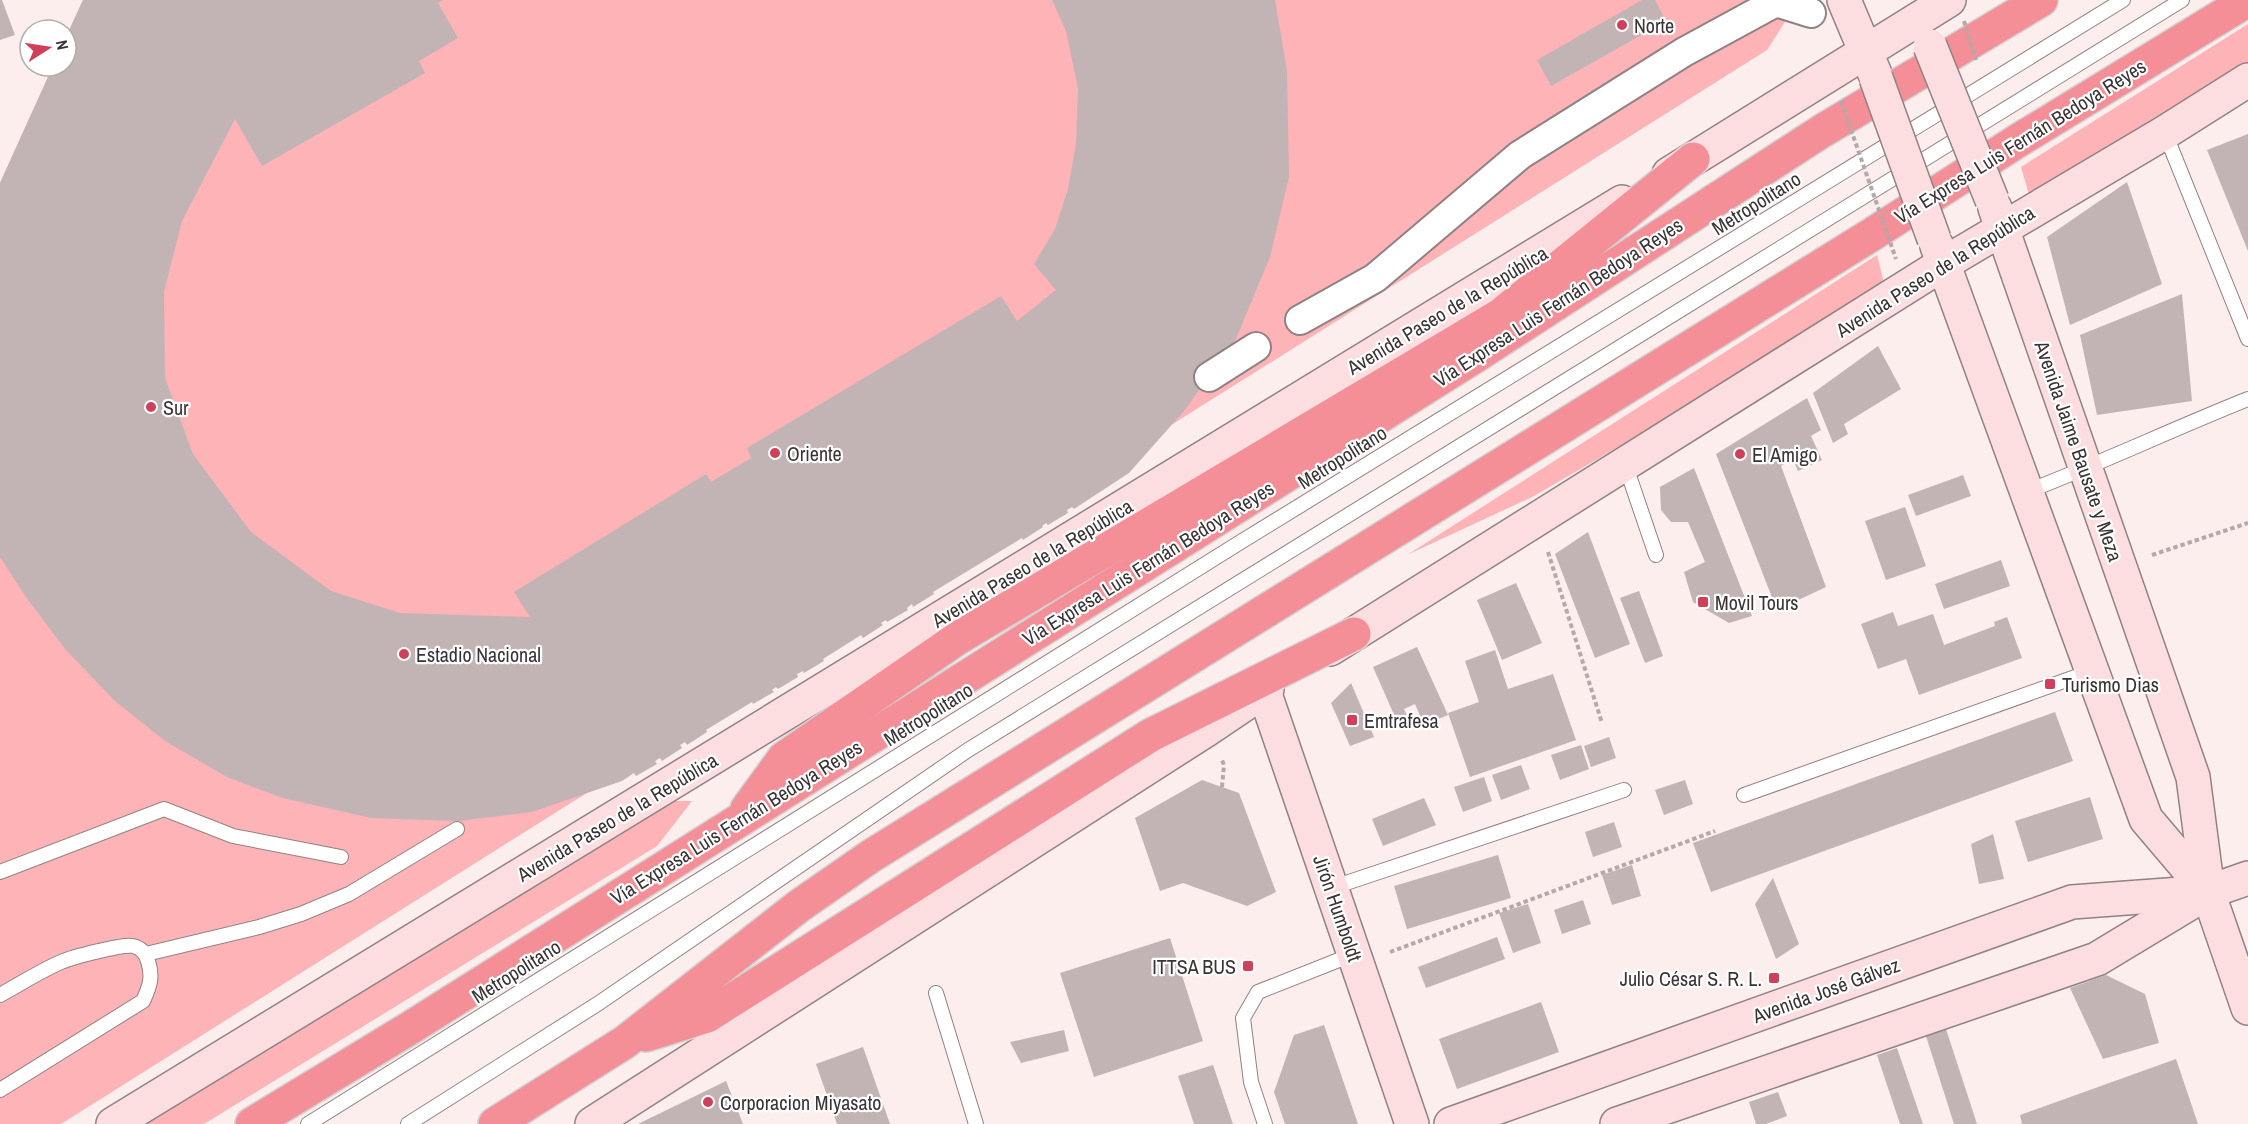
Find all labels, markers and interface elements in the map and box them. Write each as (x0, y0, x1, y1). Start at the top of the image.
place label: Norte (1634, 12, 1674, 39)
north arrow (18, 18, 78, 78)
marker: Norte (1615, 18, 1629, 32)
text: N (51, 38, 74, 52)
street label: Vía Expresa Luis Fernán Bedoya Reyes (1889, 52, 2151, 230)
street label: Metropolitano (1706, 165, 1806, 241)
street label: Avenida Paseo de la República (1830, 199, 2039, 344)
street label: Vía Expresa Luis Fernán Bedoya Reyes (1428, 211, 1688, 393)
street label: Avenida Paseo de la República (1341, 239, 1552, 381)
street label: Avenida Jaime Bausate y Meza (2028, 336, 2129, 565)
place label: Sur (163, 394, 189, 421)
marker: Sur (144, 400, 158, 414)
street label: Metropolitano (1292, 419, 1392, 495)
place label: Oriente (787, 440, 842, 467)
place label: El Amigo (1752, 441, 1818, 468)
marker: Oriente (768, 446, 782, 460)
marker: El Amigo (1733, 447, 1747, 461)
street label: Vía Expresa Luis Fernán Bedoya Reyes (1017, 474, 1279, 652)
street label: Avenida Paseo de la República (926, 492, 1137, 634)
place label: Movil Tours (1715, 589, 1799, 616)
marker: Movil Tours (1696, 595, 1710, 609)
place label: Estadio Nacional (416, 641, 541, 668)
marker: Estadio Nacional (397, 647, 411, 661)
place label: Turismo Dias (2062, 671, 2159, 698)
street label: Metropolitano (878, 676, 978, 752)
marker: Turismo Dias (2043, 677, 2057, 691)
place label: Emtrafesa (1364, 707, 1439, 734)
marker: Emtrafesa (1345, 713, 1359, 727)
street label: Vía Expresa Luis Fernán Bedoya Reyes (605, 733, 867, 911)
street label: Avenida Paseo de la República (511, 746, 722, 888)
street label: Jirón Humboldt (1307, 851, 1369, 965)
street label: Metropolitano (466, 933, 566, 1009)
street label: Avenida José Gálvez (1748, 951, 1903, 1029)
place label: ITTSA BUS (1152, 953, 1236, 980)
marker: ITTSA BUS (1241, 959, 1255, 973)
place label: Julio César S. R. L. (1620, 965, 1762, 992)
marker: Julio César S. R. L. (1767, 971, 1781, 985)
place label: Corporacion Miyasato (720, 1089, 881, 1116)
marker: Corporacion Miyasato (701, 1095, 715, 1109)

